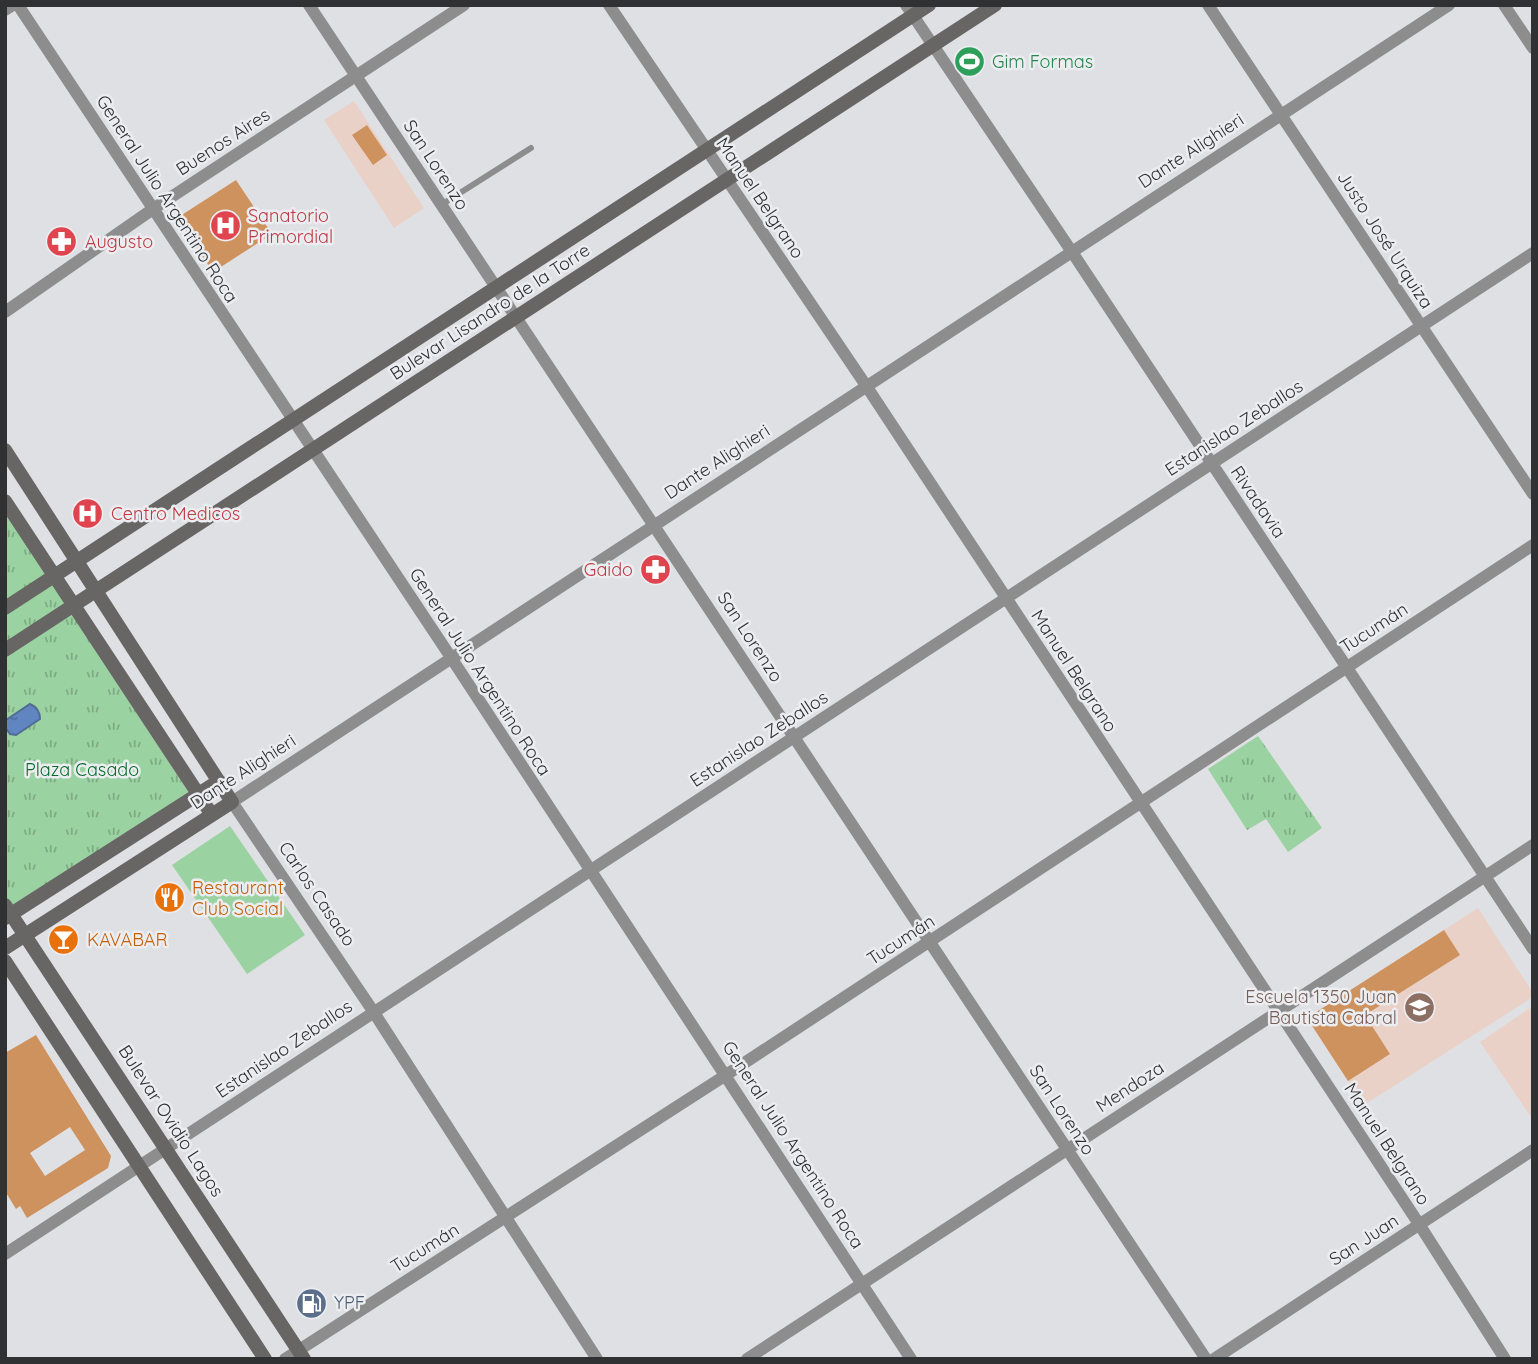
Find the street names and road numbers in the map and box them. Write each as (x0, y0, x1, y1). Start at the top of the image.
street label: General Julio Argentino Roca (92, 90, 243, 307)
street label: Buenos Aires (171, 103, 274, 180)
street label: Dante Alighieri (1134, 108, 1248, 193)
street label: San Lorenzo (399, 115, 474, 214)
street label: Manuel Belgrano (711, 133, 810, 263)
street label: Justo José Urquiza (1332, 167, 1438, 313)
street label: Bulevar Lisandro de la Torre (385, 238, 594, 385)
street label: Estanislao Zeballos (1160, 374, 1307, 481)
street label: Dante Alighieri (660, 419, 774, 504)
street label: Rivadavia (1226, 461, 1291, 542)
street label: General Julio Argentino Roca (405, 563, 556, 780)
street label: San Lorenzo (713, 587, 788, 686)
street label: Tucumán (1335, 597, 1412, 658)
street label: Manuel Belgrano (1026, 605, 1123, 736)
street label: Estanislao Zeballos (685, 685, 832, 792)
street label: Dante Alighieri (186, 729, 300, 814)
street label: Carlos Casado (274, 837, 361, 951)
street label: Tucumán (862, 909, 939, 970)
street label: Estanislao Zeballos (211, 994, 357, 1103)
street label: General Julio Argentino Roca (718, 1036, 869, 1253)
street label: Bulevar Ovidio Lagos (114, 1040, 229, 1201)
street label: Mendoza (1091, 1056, 1168, 1117)
street label: San Lorenzo (1025, 1060, 1100, 1159)
street label: Manuel Belgrano (1339, 1078, 1436, 1209)
street label: San Juan (1325, 1209, 1403, 1271)
street label: Tucumán (386, 1218, 463, 1278)

